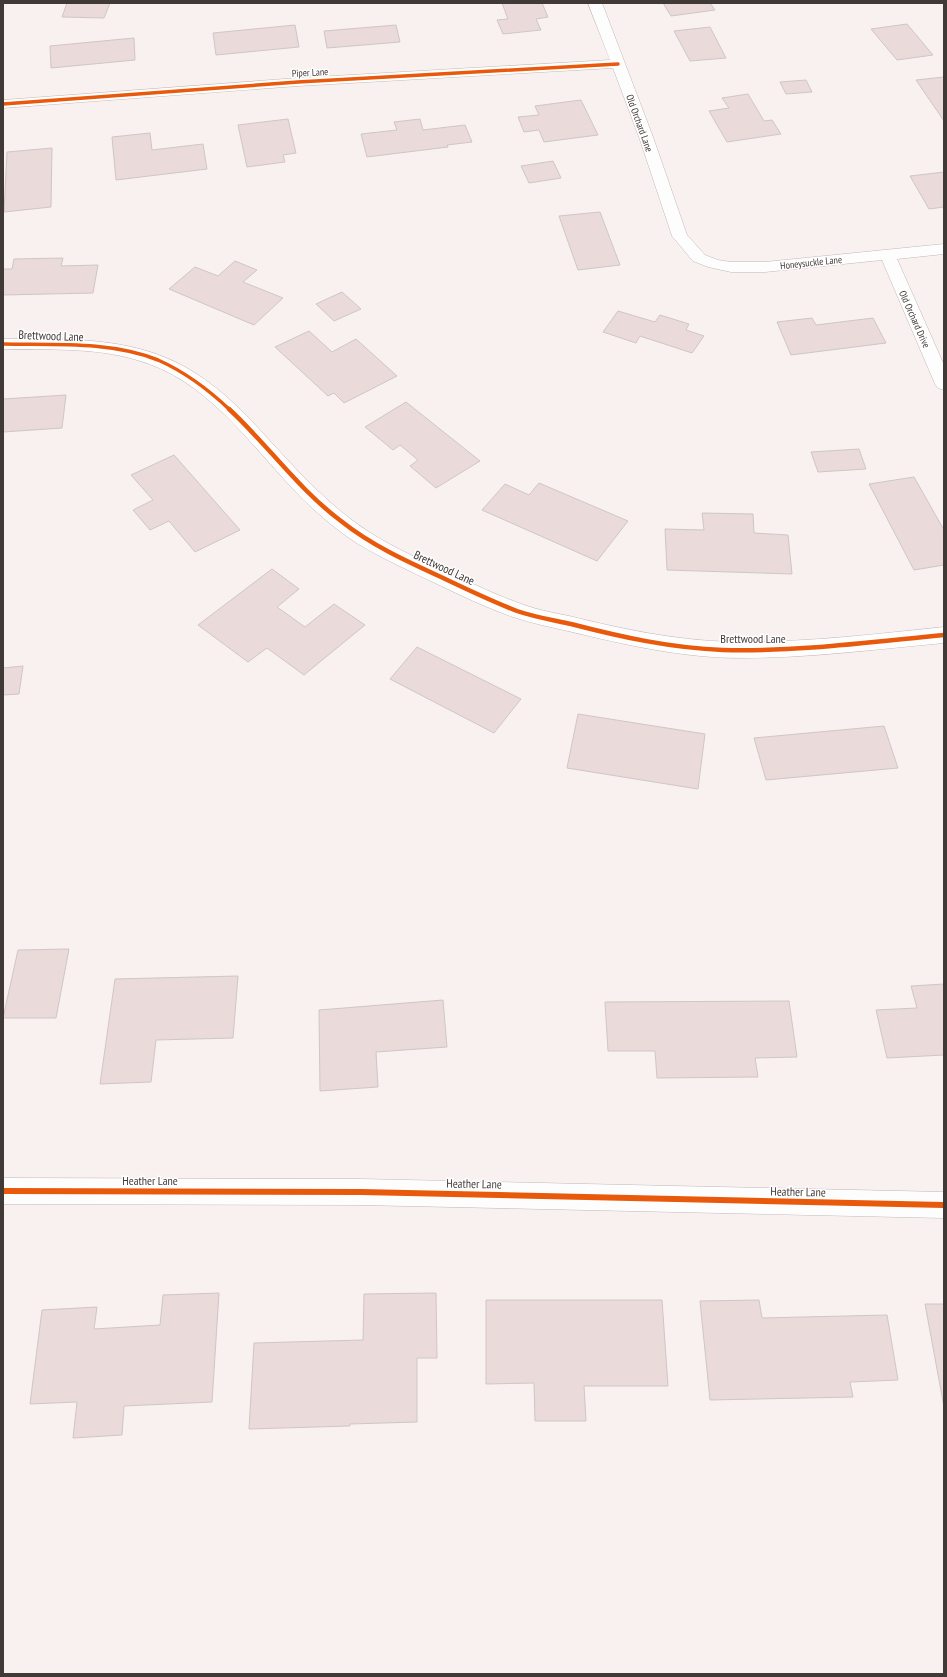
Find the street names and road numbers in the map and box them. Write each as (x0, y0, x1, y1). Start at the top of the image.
street label: Piper Lane (291, 65, 329, 80)
street label: Old Orchard Lane (623, 93, 656, 154)
street label: Honeysuckle Lane (780, 253, 843, 272)
street label: Old Orchard Drive (896, 288, 933, 350)
street label: Brettwood Lane (18, 327, 84, 344)
street label: Brettwood Lane (411, 547, 477, 588)
street label: Brettwood Lane (720, 631, 786, 646)
street label: Heather Lane (122, 1173, 178, 1188)
street label: Heather Lane (446, 1176, 502, 1191)
street label: Heather Lane (770, 1184, 826, 1199)

